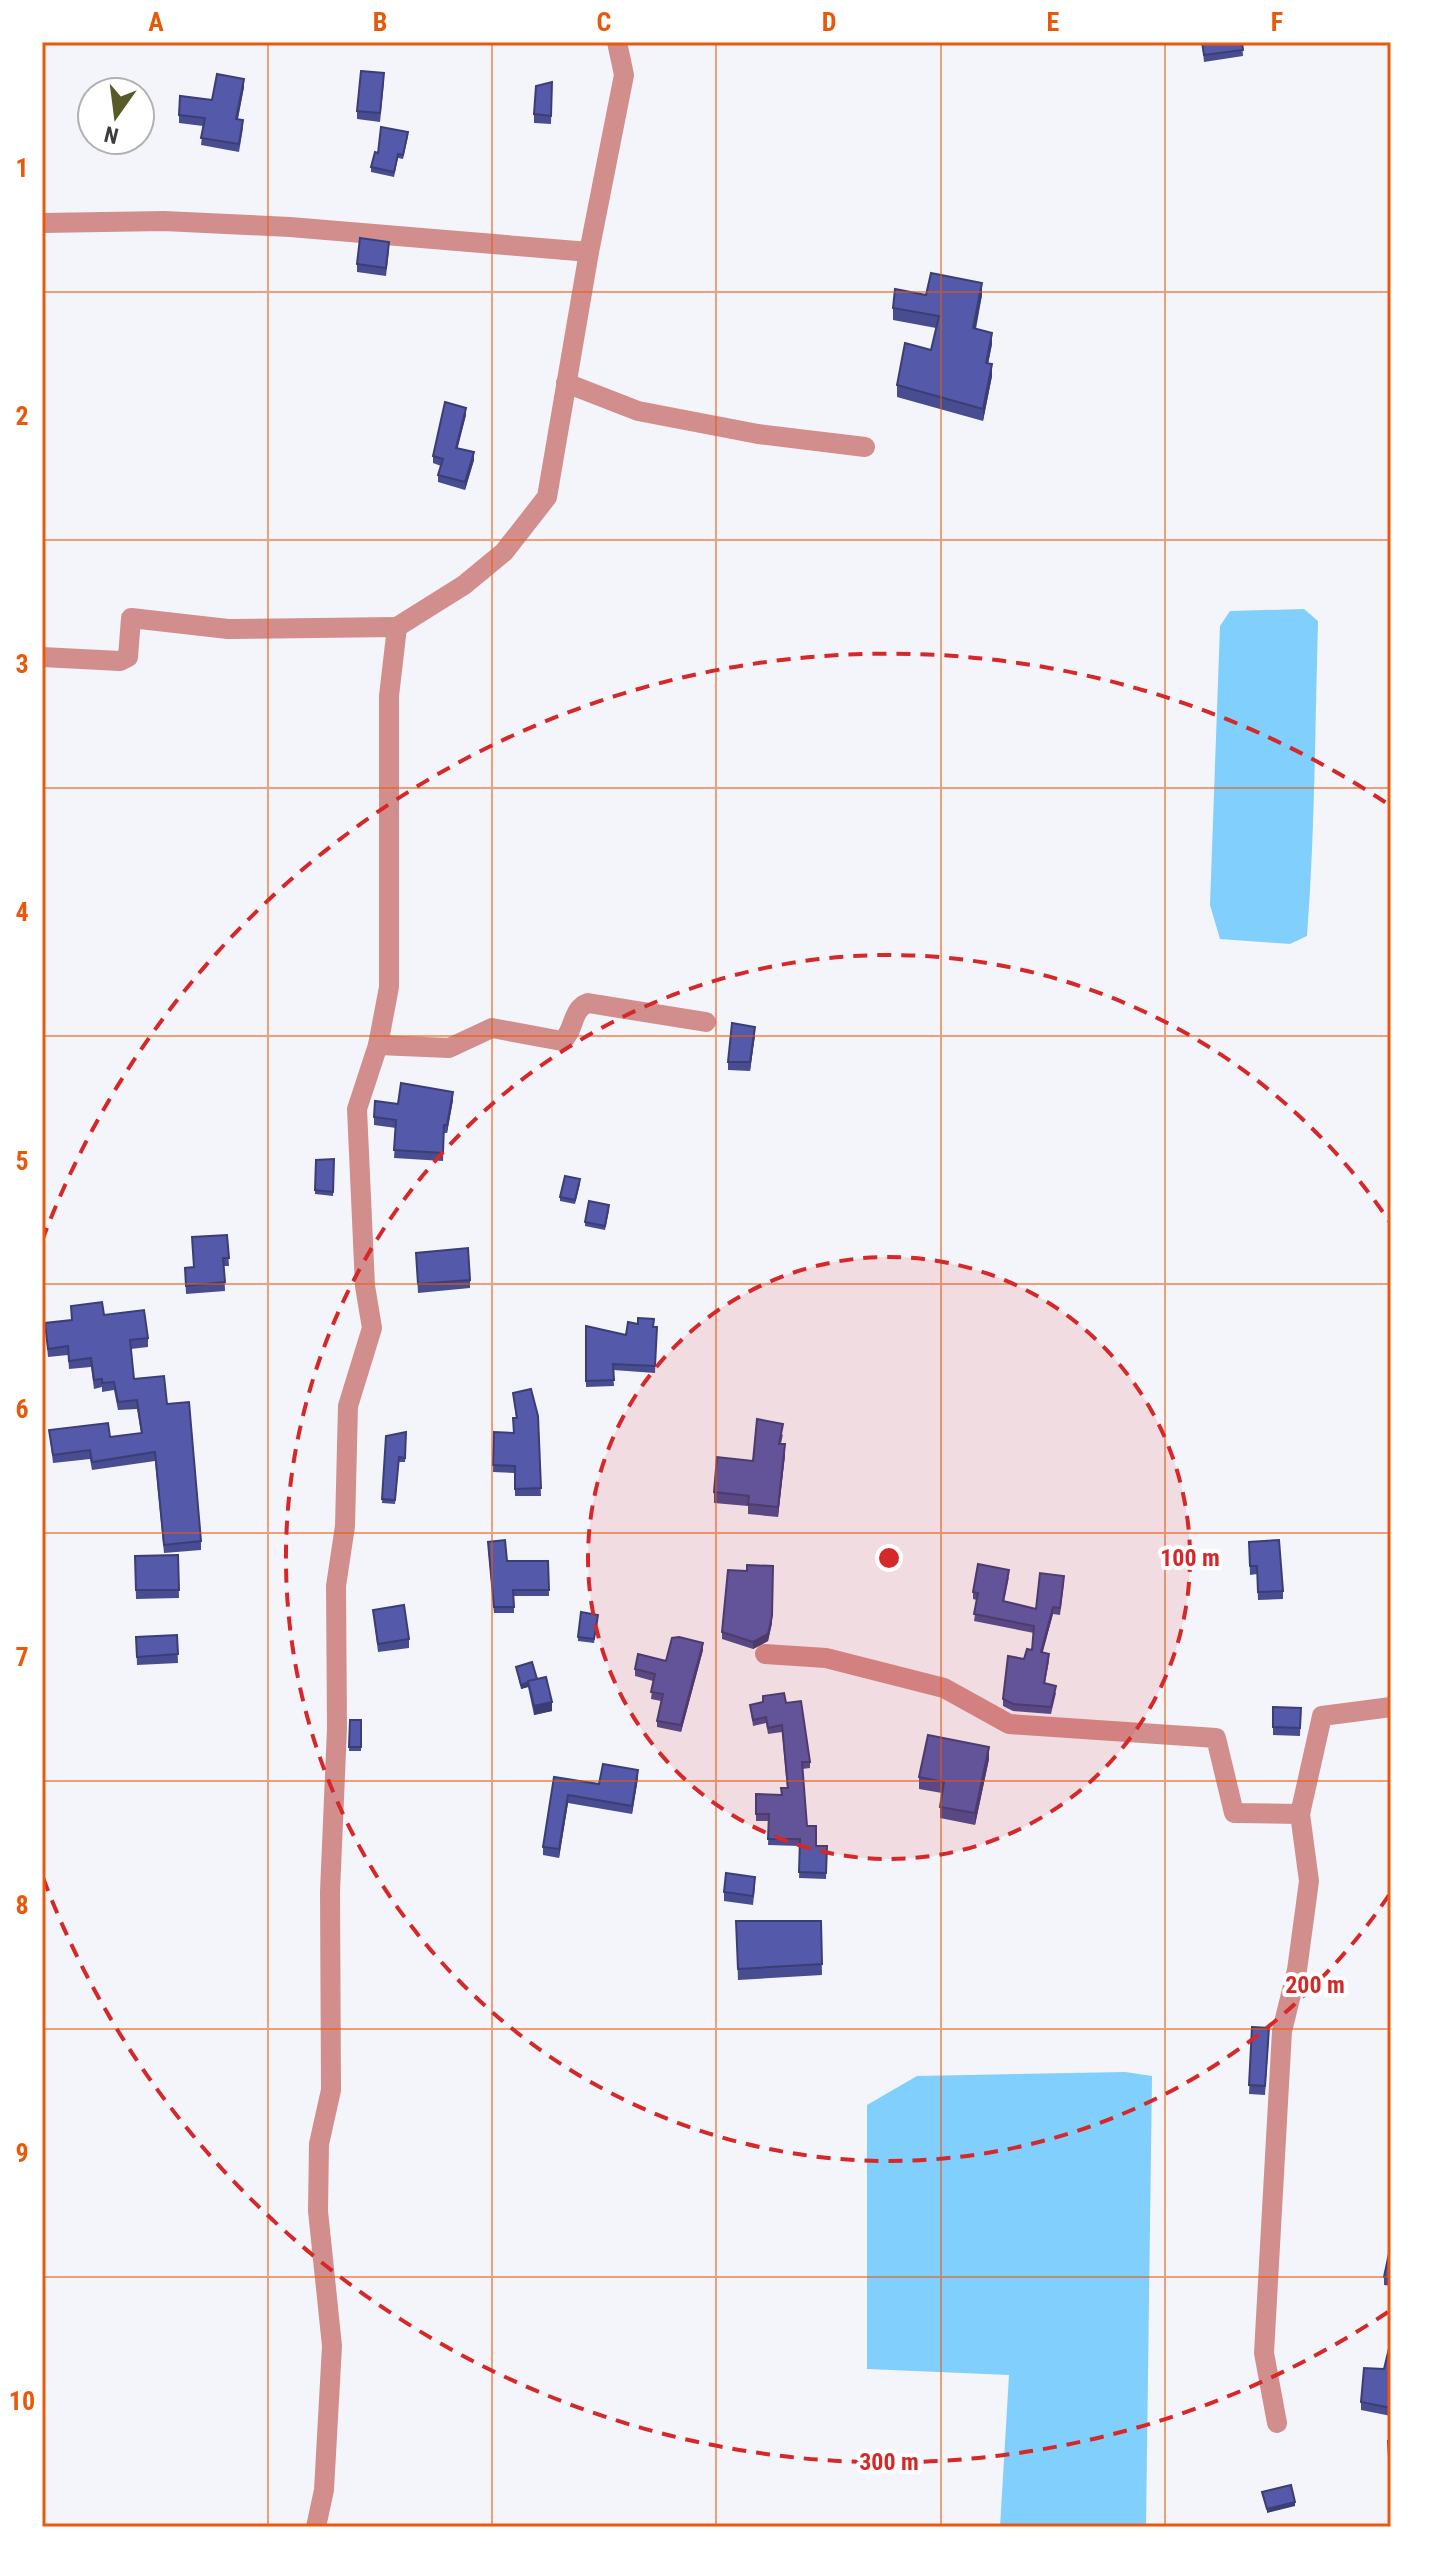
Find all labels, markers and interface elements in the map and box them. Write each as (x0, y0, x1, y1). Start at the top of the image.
text: A (148, 7, 164, 37)
text: B (373, 7, 387, 37)
text: C (597, 7, 612, 37)
text: D (822, 7, 836, 37)
text: E (1047, 7, 1060, 37)
text: F (1271, 7, 1283, 37)
north arrow (76, 76, 156, 156)
text: N (102, 121, 121, 149)
text: 1 (15, 153, 29, 183)
text: 2 (15, 401, 29, 431)
text: 3 (15, 649, 29, 679)
text: 4 (15, 897, 29, 927)
text: 5 (15, 1146, 29, 1176)
text: 6 (15, 1394, 29, 1424)
centre of rings (875, 1544, 903, 1572)
text: 100 m (1160, 1544, 1220, 1572)
text: 7 (15, 1642, 29, 1672)
text: 8 (15, 1890, 29, 1920)
text: 200 m (1285, 1971, 1345, 1999)
text: 9 (15, 2138, 29, 2168)
text: 10 (9, 2386, 35, 2416)
text: 300 m (859, 2448, 919, 2476)

